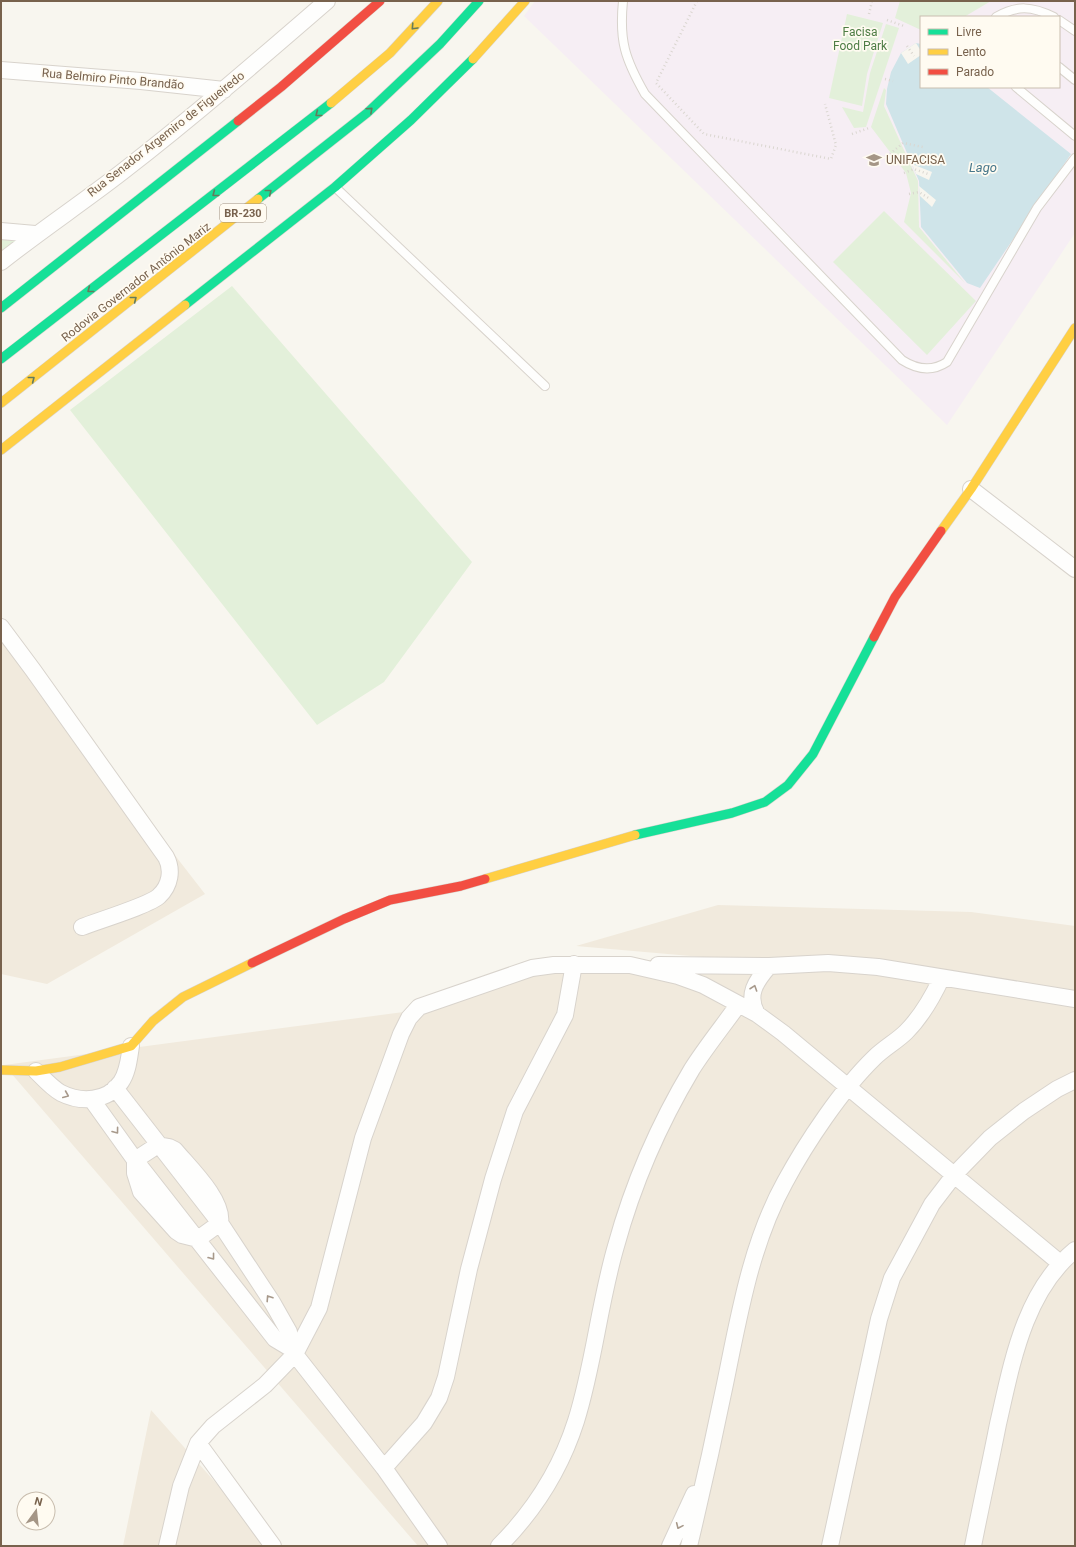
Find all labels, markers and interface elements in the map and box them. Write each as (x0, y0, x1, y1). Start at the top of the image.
legend (920, 16, 1060, 88)
one-way arrow (411, 22, 419, 30)
park label: Facisa Food Park (833, 25, 888, 53)
text: Livre (956, 25, 982, 39)
text: Lento (956, 45, 986, 59)
text: Parado (956, 65, 994, 79)
street label: Rua Belmiro Pinto Brandão (41, 66, 185, 92)
street label: Rua Senador Argemiro de Figueiredo (85, 68, 247, 200)
one-way arrow (365, 108, 372, 115)
one-way arrow (315, 109, 322, 116)
school or university icon: UNIFACISA (865, 151, 883, 169)
place label: UNIFACISA (886, 153, 945, 167)
water label: Lago (969, 160, 997, 175)
one-way arrow (212, 189, 219, 196)
one-way arrow (264, 190, 271, 197)
road number: BR-230 (220, 204, 266, 222)
street label: Rodovia Governador Antônio Mariz (59, 219, 213, 345)
one-way arrow (87, 285, 94, 292)
one-way arrow (130, 297, 137, 304)
one-way arrow (27, 377, 34, 384)
one-way arrow (749, 985, 758, 992)
one-way arrow (61, 1090, 69, 1098)
one-way arrow (111, 1127, 118, 1134)
one-way arrow (207, 1252, 214, 1259)
one-way arrow (267, 1295, 274, 1302)
north arrow (16, 1491, 56, 1531)
text: N (33, 1495, 44, 1509)
one-way arrow (676, 1522, 684, 1529)

